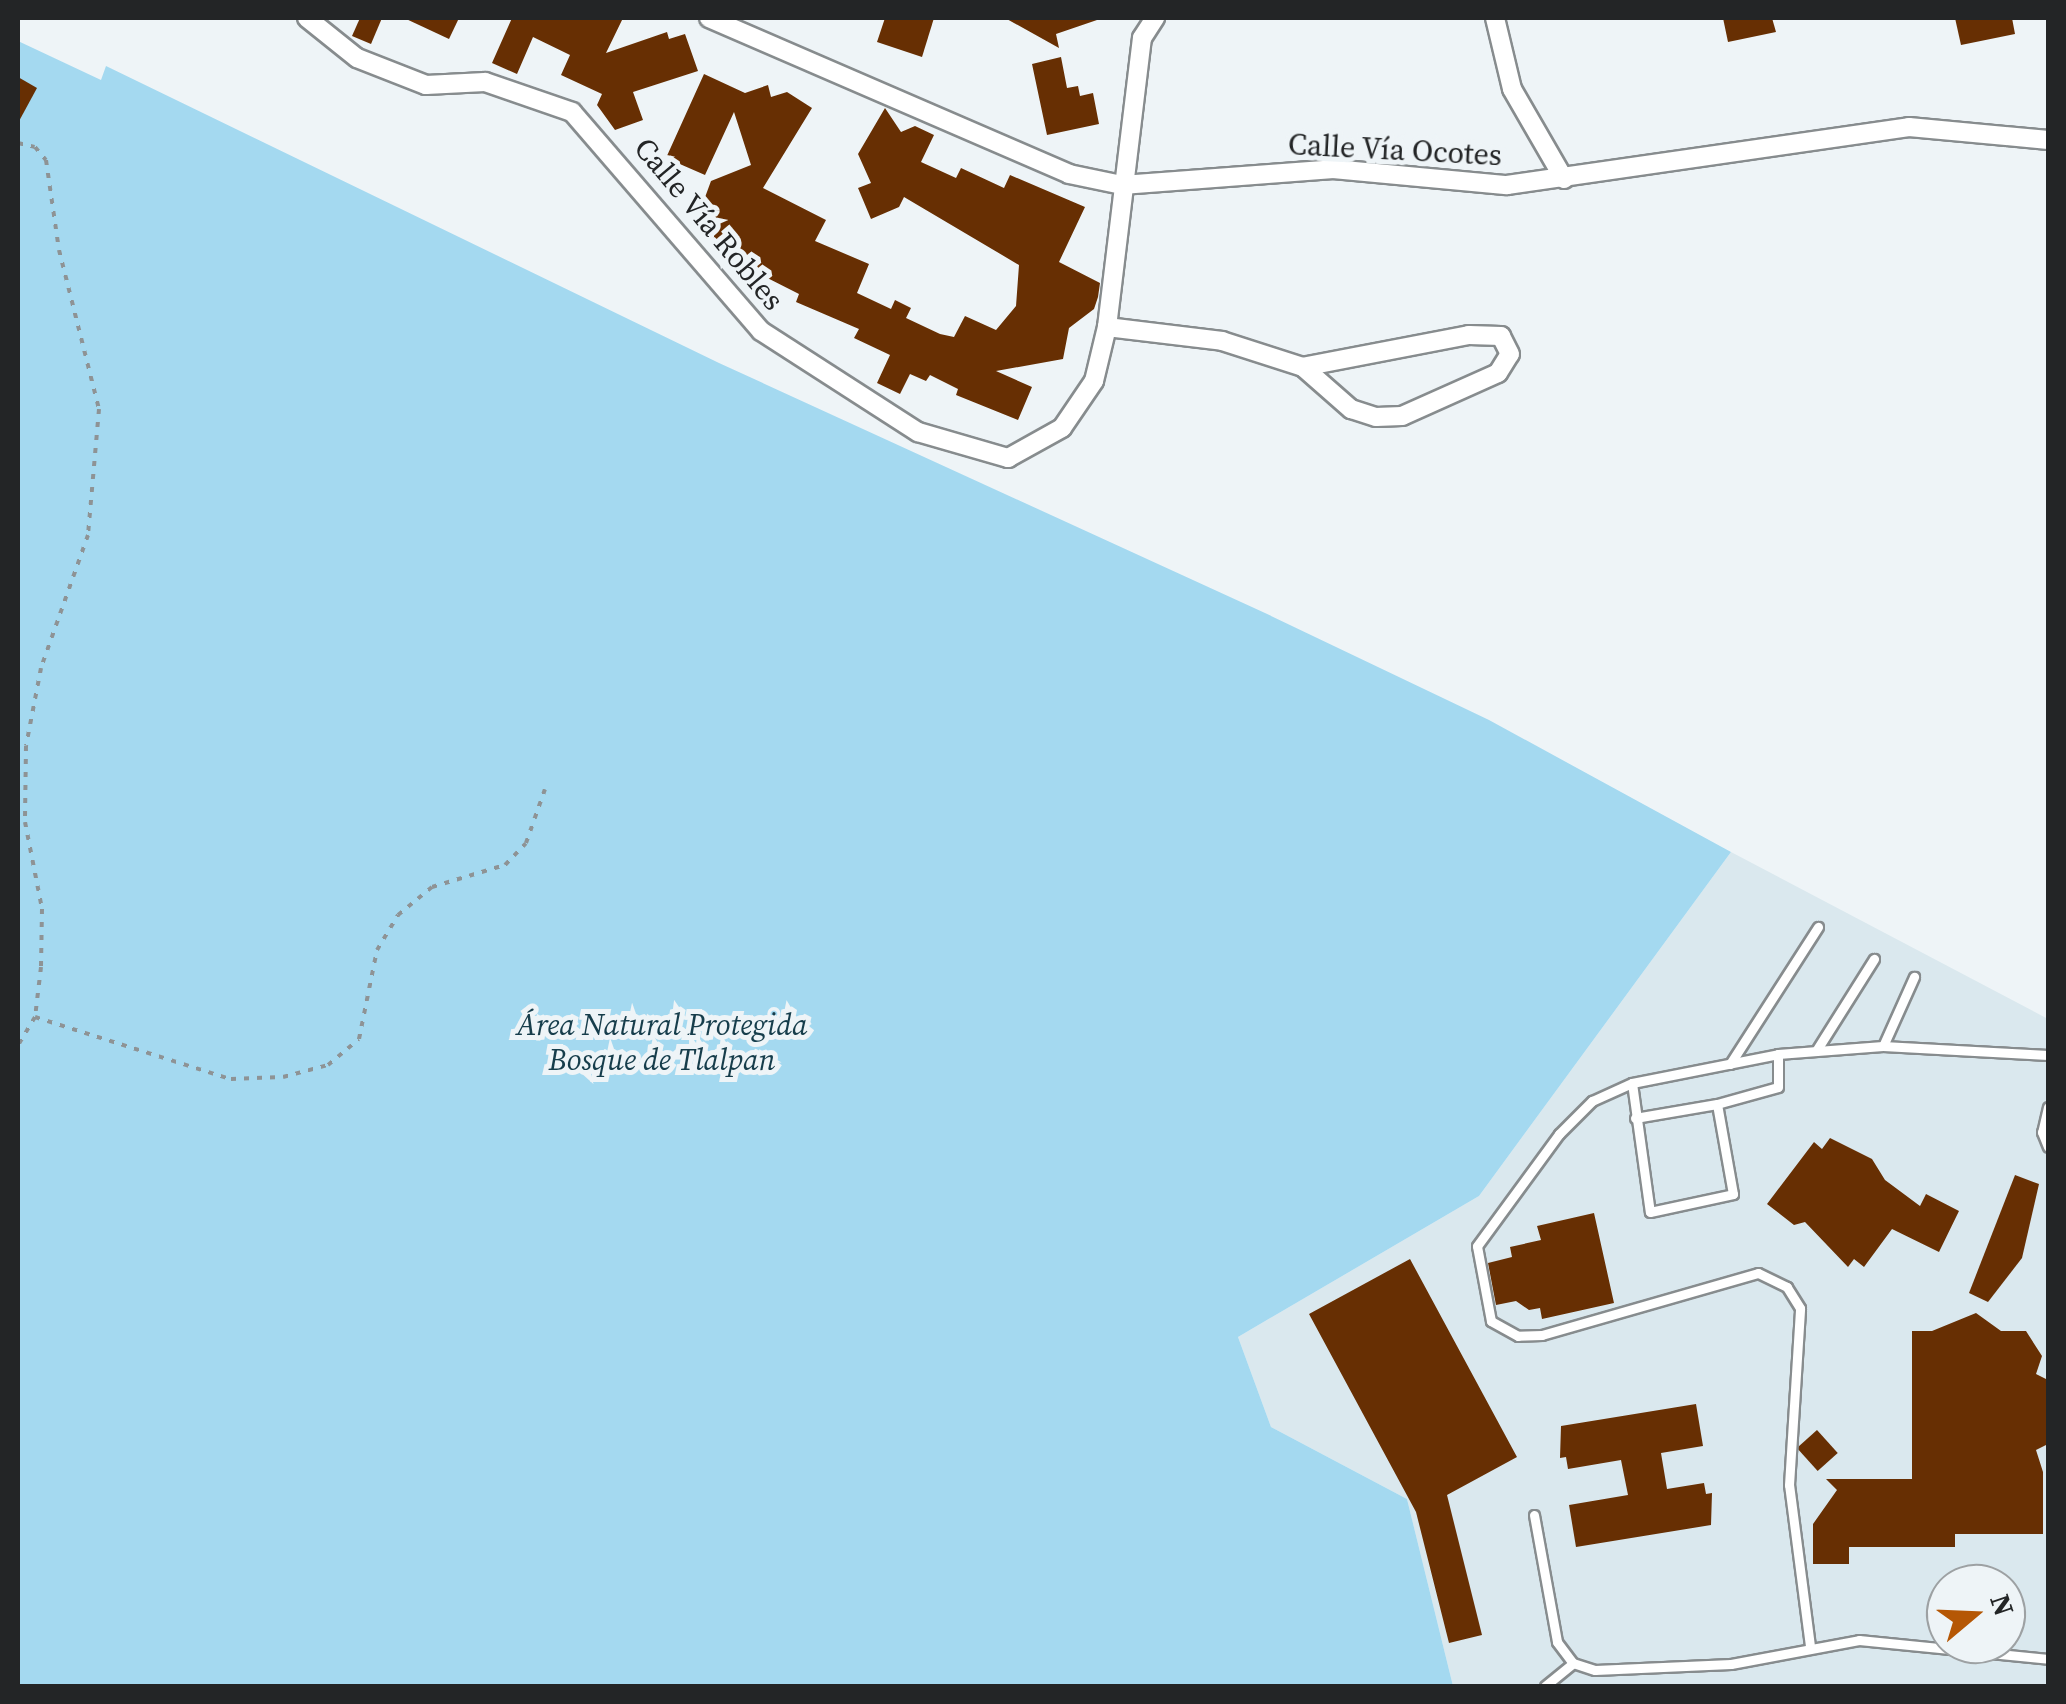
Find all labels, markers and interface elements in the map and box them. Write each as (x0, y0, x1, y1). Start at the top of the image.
street label: Calle Vía Ocotes (1287, 126, 1503, 174)
street label: Calle Vía Robles (626, 130, 792, 318)
park label: Área Natural Protegida Bosque de Tlalpan (516, 1007, 808, 1078)
north arrow (1926, 1564, 2026, 1664)
text: N (1981, 1589, 2024, 1621)

